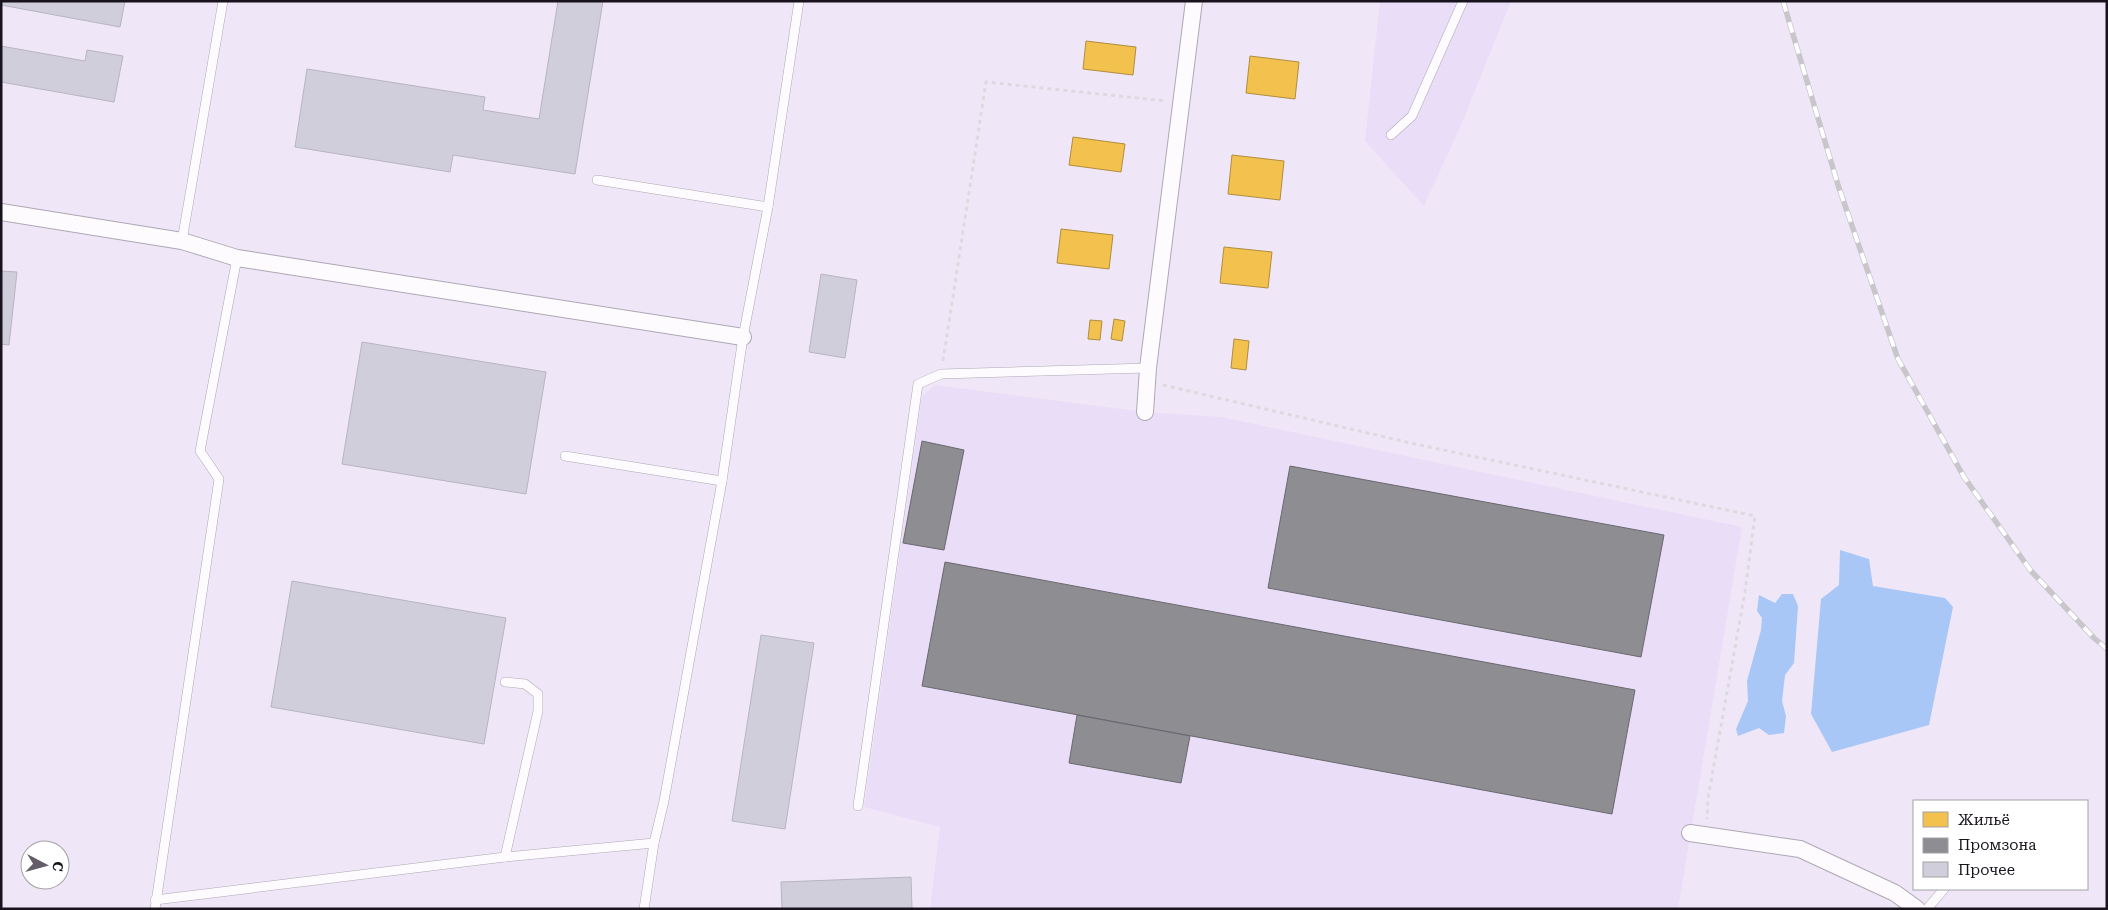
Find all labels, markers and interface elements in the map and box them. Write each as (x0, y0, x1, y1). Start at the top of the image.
legend (1913, 800, 2088, 890)
text: Жильё (1958, 811, 2010, 829)
text: Промзона (1958, 836, 2036, 854)
north arrow (20, 840, 70, 890)
text: С (49, 861, 66, 872)
text: Прочее (1958, 861, 2015, 879)

